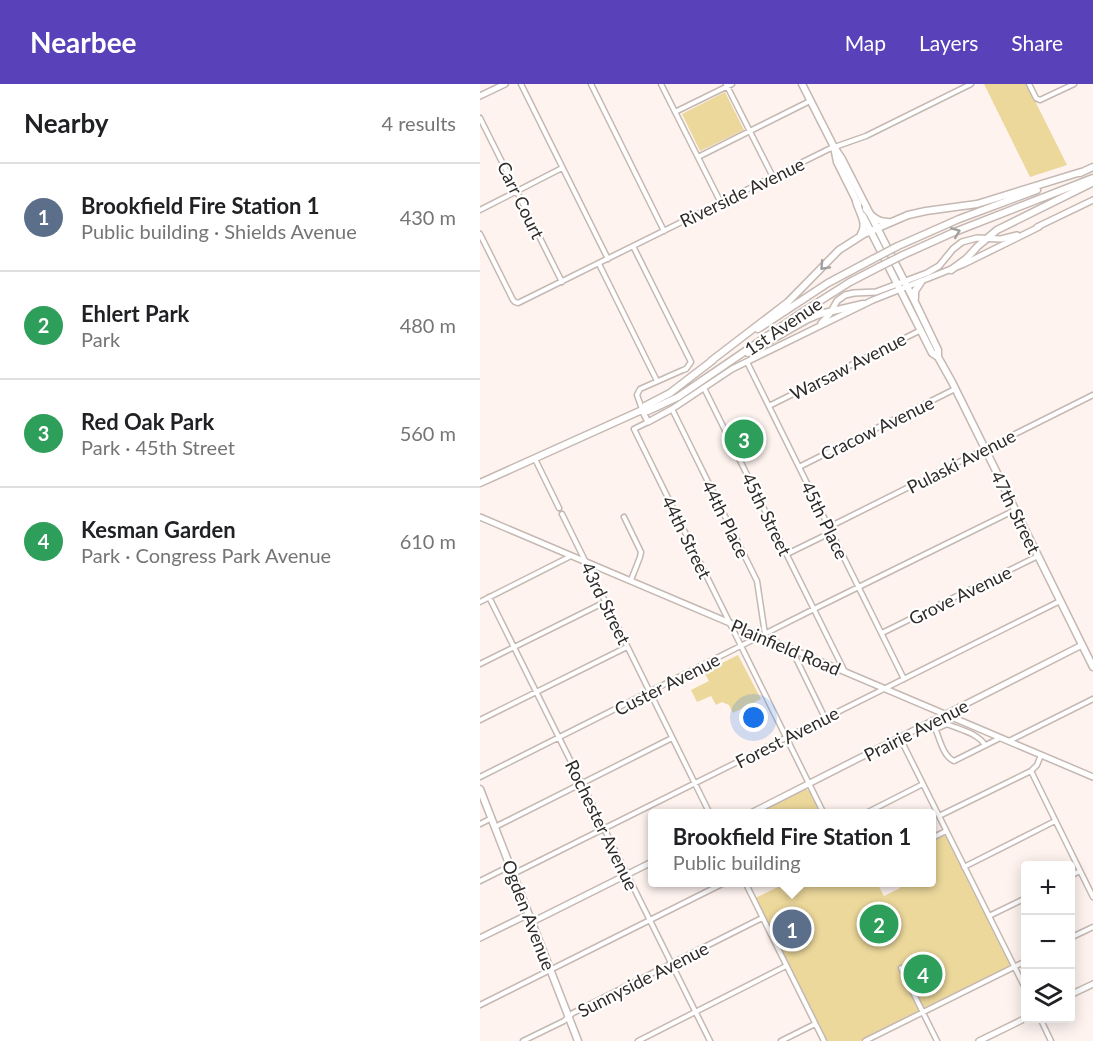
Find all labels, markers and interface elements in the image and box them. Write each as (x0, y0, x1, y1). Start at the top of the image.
text: Nearbee (30, 25, 137, 59)
text: Map (845, 30, 886, 55)
text: Layers (919, 30, 978, 55)
text: Share (1011, 30, 1063, 55)
text: Nearby (24, 107, 109, 139)
text: 4 results (381, 111, 456, 135)
street label: Riverside Avenue (676, 152, 808, 232)
street label: Carr Court (493, 158, 549, 243)
text: Brookfield Fire Station 1 (81, 192, 320, 219)
text: 1 (38, 205, 49, 229)
text: 430 m (400, 205, 456, 229)
text: Public building · Shields Avenue (81, 219, 357, 243)
one-way arrow (950, 227, 961, 239)
one-way arrow (820, 259, 831, 269)
street label: 1st Avenue (740, 292, 826, 360)
text: Ehlert Park (81, 300, 189, 327)
text: 2 (38, 313, 49, 337)
text: 480 m (400, 313, 456, 337)
text: Park (81, 327, 120, 351)
street label: Warsaw Avenue (786, 327, 910, 405)
street label: Cracow Avenue (817, 391, 937, 465)
text: Red Oak Park (81, 408, 214, 435)
pin: 3 (724, 416, 764, 462)
text: 3 (38, 421, 49, 445)
text: 560 m (400, 421, 456, 445)
street label: Pulaski Avenue (903, 424, 1019, 498)
text: Park · 45th Street (81, 435, 235, 459)
street label: 47th Street (987, 467, 1046, 557)
street label: 45th Street (738, 469, 797, 559)
street label: 44th Place (698, 476, 754, 562)
street label: 45th Place (797, 477, 853, 563)
street label: 44th Street (658, 492, 717, 582)
text: Kesman Garden (81, 516, 236, 543)
text: 4 (38, 529, 49, 553)
text: 610 m (400, 529, 456, 553)
text: Park · Congress Park Avenue (81, 543, 331, 567)
street label: 43rd Street (577, 558, 636, 648)
street label: Grove Avenue (905, 561, 1015, 629)
street label: Plainfield Road (728, 614, 844, 680)
street label: Custer Avenue (611, 648, 723, 720)
street label: Prairie Avenue (860, 694, 972, 766)
street label: Forest Avenue (732, 702, 842, 772)
your location (739, 703, 768, 732)
street label: Rochester Avenue (561, 756, 643, 894)
popup (648, 809, 936, 887)
text: Brookfield Fire Station 1 (673, 823, 911, 850)
text: Public building (673, 850, 801, 874)
street label: Ogden Avenue (498, 857, 560, 973)
map controls (1021, 861, 1075, 1023)
button: + (1021, 861, 1075, 915)
pin: 2 (860, 902, 898, 946)
pin: 1 (772, 906, 812, 952)
button: − (1021, 915, 1075, 969)
street label: Sunnyside Avenue (574, 937, 712, 1021)
pin: 4 (904, 952, 942, 996)
button: layers (1021, 969, 1075, 1023)

